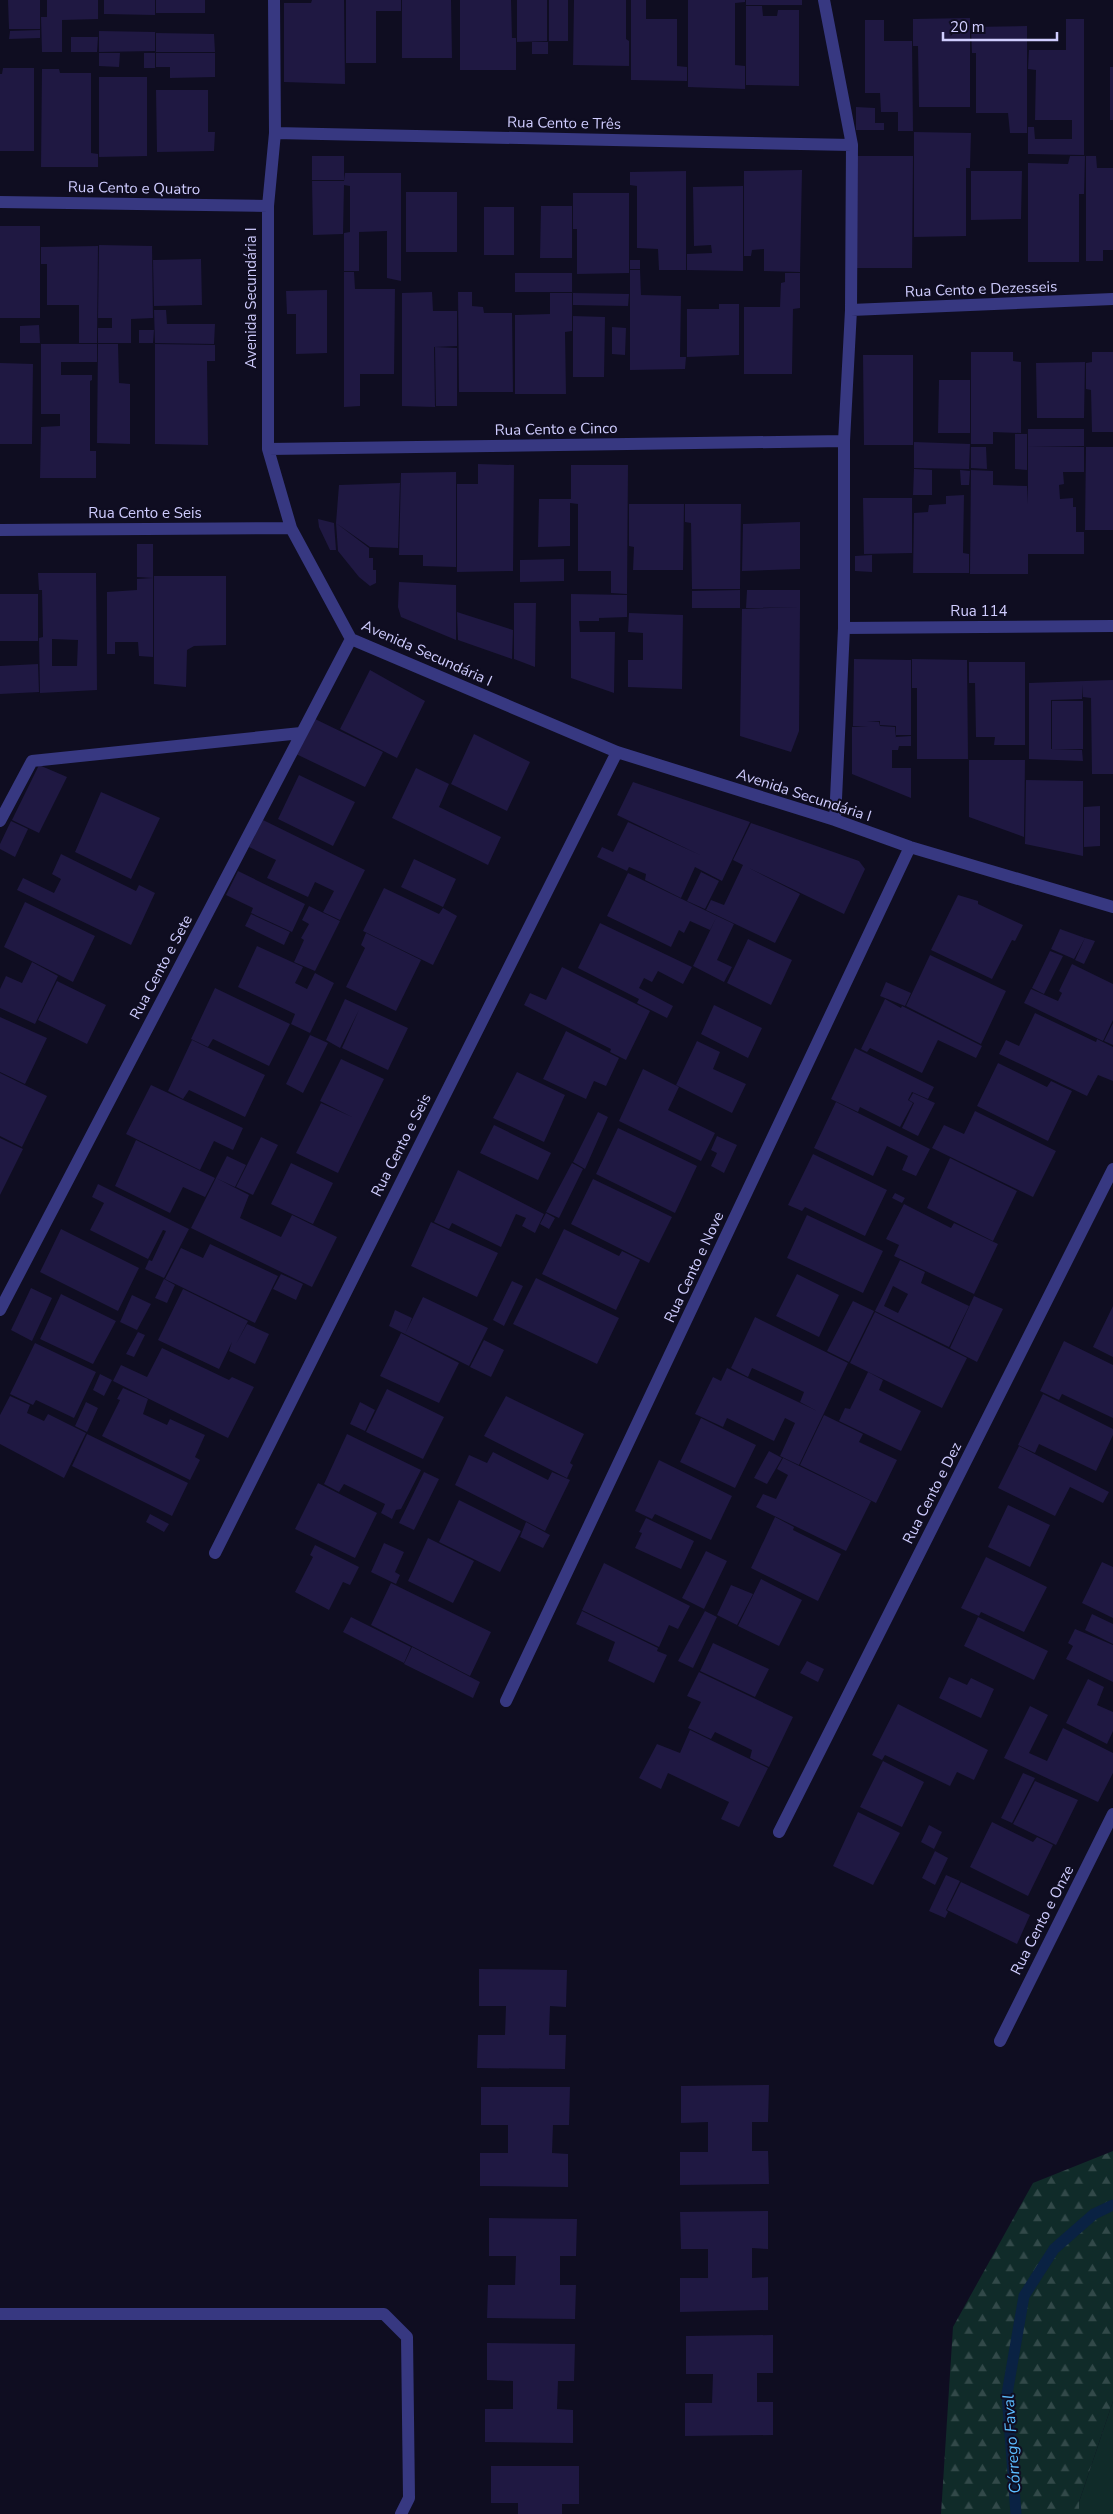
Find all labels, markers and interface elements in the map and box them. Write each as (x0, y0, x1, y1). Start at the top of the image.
scale bar (943, 10, 1057, 42)
text: 20 m (950, 17, 985, 37)
street label: Rua Cento e Três (507, 112, 621, 134)
street label: Rua Cento e Quatro (68, 177, 200, 199)
street label: Avenida Secundária I (241, 228, 261, 368)
street label: Rua Cento e Dezesseis (904, 276, 1058, 302)
street label: Rua Cento e Cinco (494, 418, 618, 440)
street label: Rua Cento e Seis (88, 503, 202, 523)
street label: Rua 114 (950, 601, 1008, 621)
street label: Avenida Secundária I (359, 615, 495, 691)
street label: Avenida Secundária I (734, 764, 874, 826)
street label: Rua Cento e Sete (125, 911, 197, 1023)
street label: Rua Cento e Seis (366, 1090, 436, 1200)
street label: Rua Cento e Nove (659, 1208, 729, 1326)
street label: Rua Cento e Dez (898, 1439, 966, 1547)
street label: Rua Cento e Onze (1006, 1862, 1078, 1978)
water label: Córrego Faval (998, 2393, 1026, 2494)

